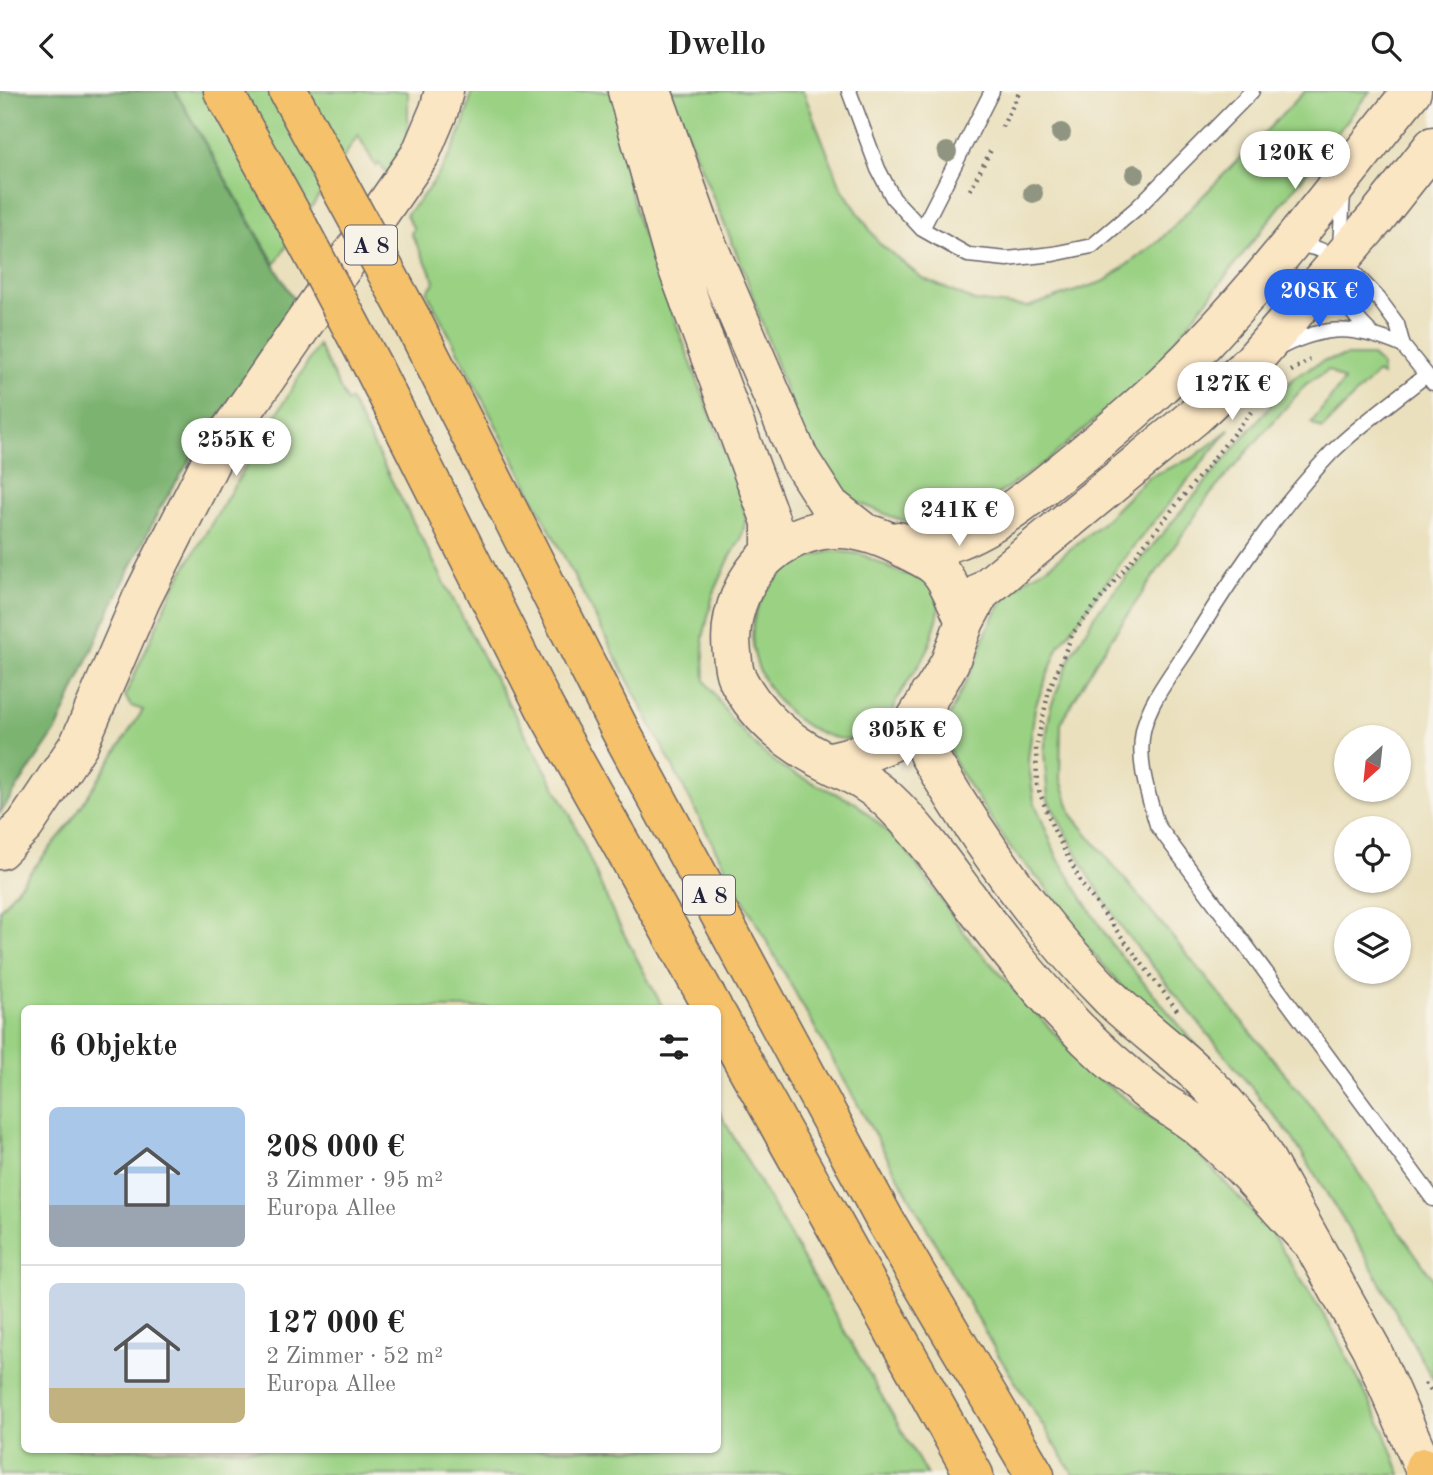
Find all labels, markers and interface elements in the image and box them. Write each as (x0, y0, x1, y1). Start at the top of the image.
icon: back (28, 27, 66, 65)
icon: search (1367, 27, 1405, 65)
text: Dwello (667, 30, 766, 62)
pin: 120K € (1238, 132, 1352, 191)
text: 120K € (1256, 142, 1334, 165)
road number: A 8 (345, 225, 397, 265)
pin: 208K € (1262, 269, 1376, 329)
text: 208K € (1280, 280, 1358, 303)
pin: 127K € (1175, 363, 1289, 422)
text: 127K € (1193, 373, 1271, 396)
pin: 255K € (179, 419, 293, 478)
text: 255K € (197, 429, 275, 452)
pin: 241K € (902, 489, 1016, 548)
text: 241K € (920, 499, 998, 522)
pin: 305K € (850, 709, 964, 768)
text: 305K € (868, 719, 946, 742)
north arrow (1334, 725, 1410, 801)
map controls (1334, 725, 1411, 984)
button: locate (1334, 816, 1411, 893)
road number: A 8 (683, 875, 735, 915)
button: layers (1334, 907, 1411, 984)
icon: filters (655, 1028, 693, 1066)
text: 6 Objekte (49, 1032, 178, 1062)
text: 208 000 € (266, 1133, 405, 1163)
icon: home (105, 1135, 189, 1219)
text: 3 Zimmer · 95 m² (266, 1169, 443, 1192)
text: Europa Allee (266, 1197, 396, 1220)
text: 127 000 € (266, 1309, 405, 1339)
icon: home (105, 1311, 189, 1395)
text: 2 Zimmer · 52 m² (266, 1345, 443, 1368)
text: Europa Allee (266, 1373, 396, 1396)

